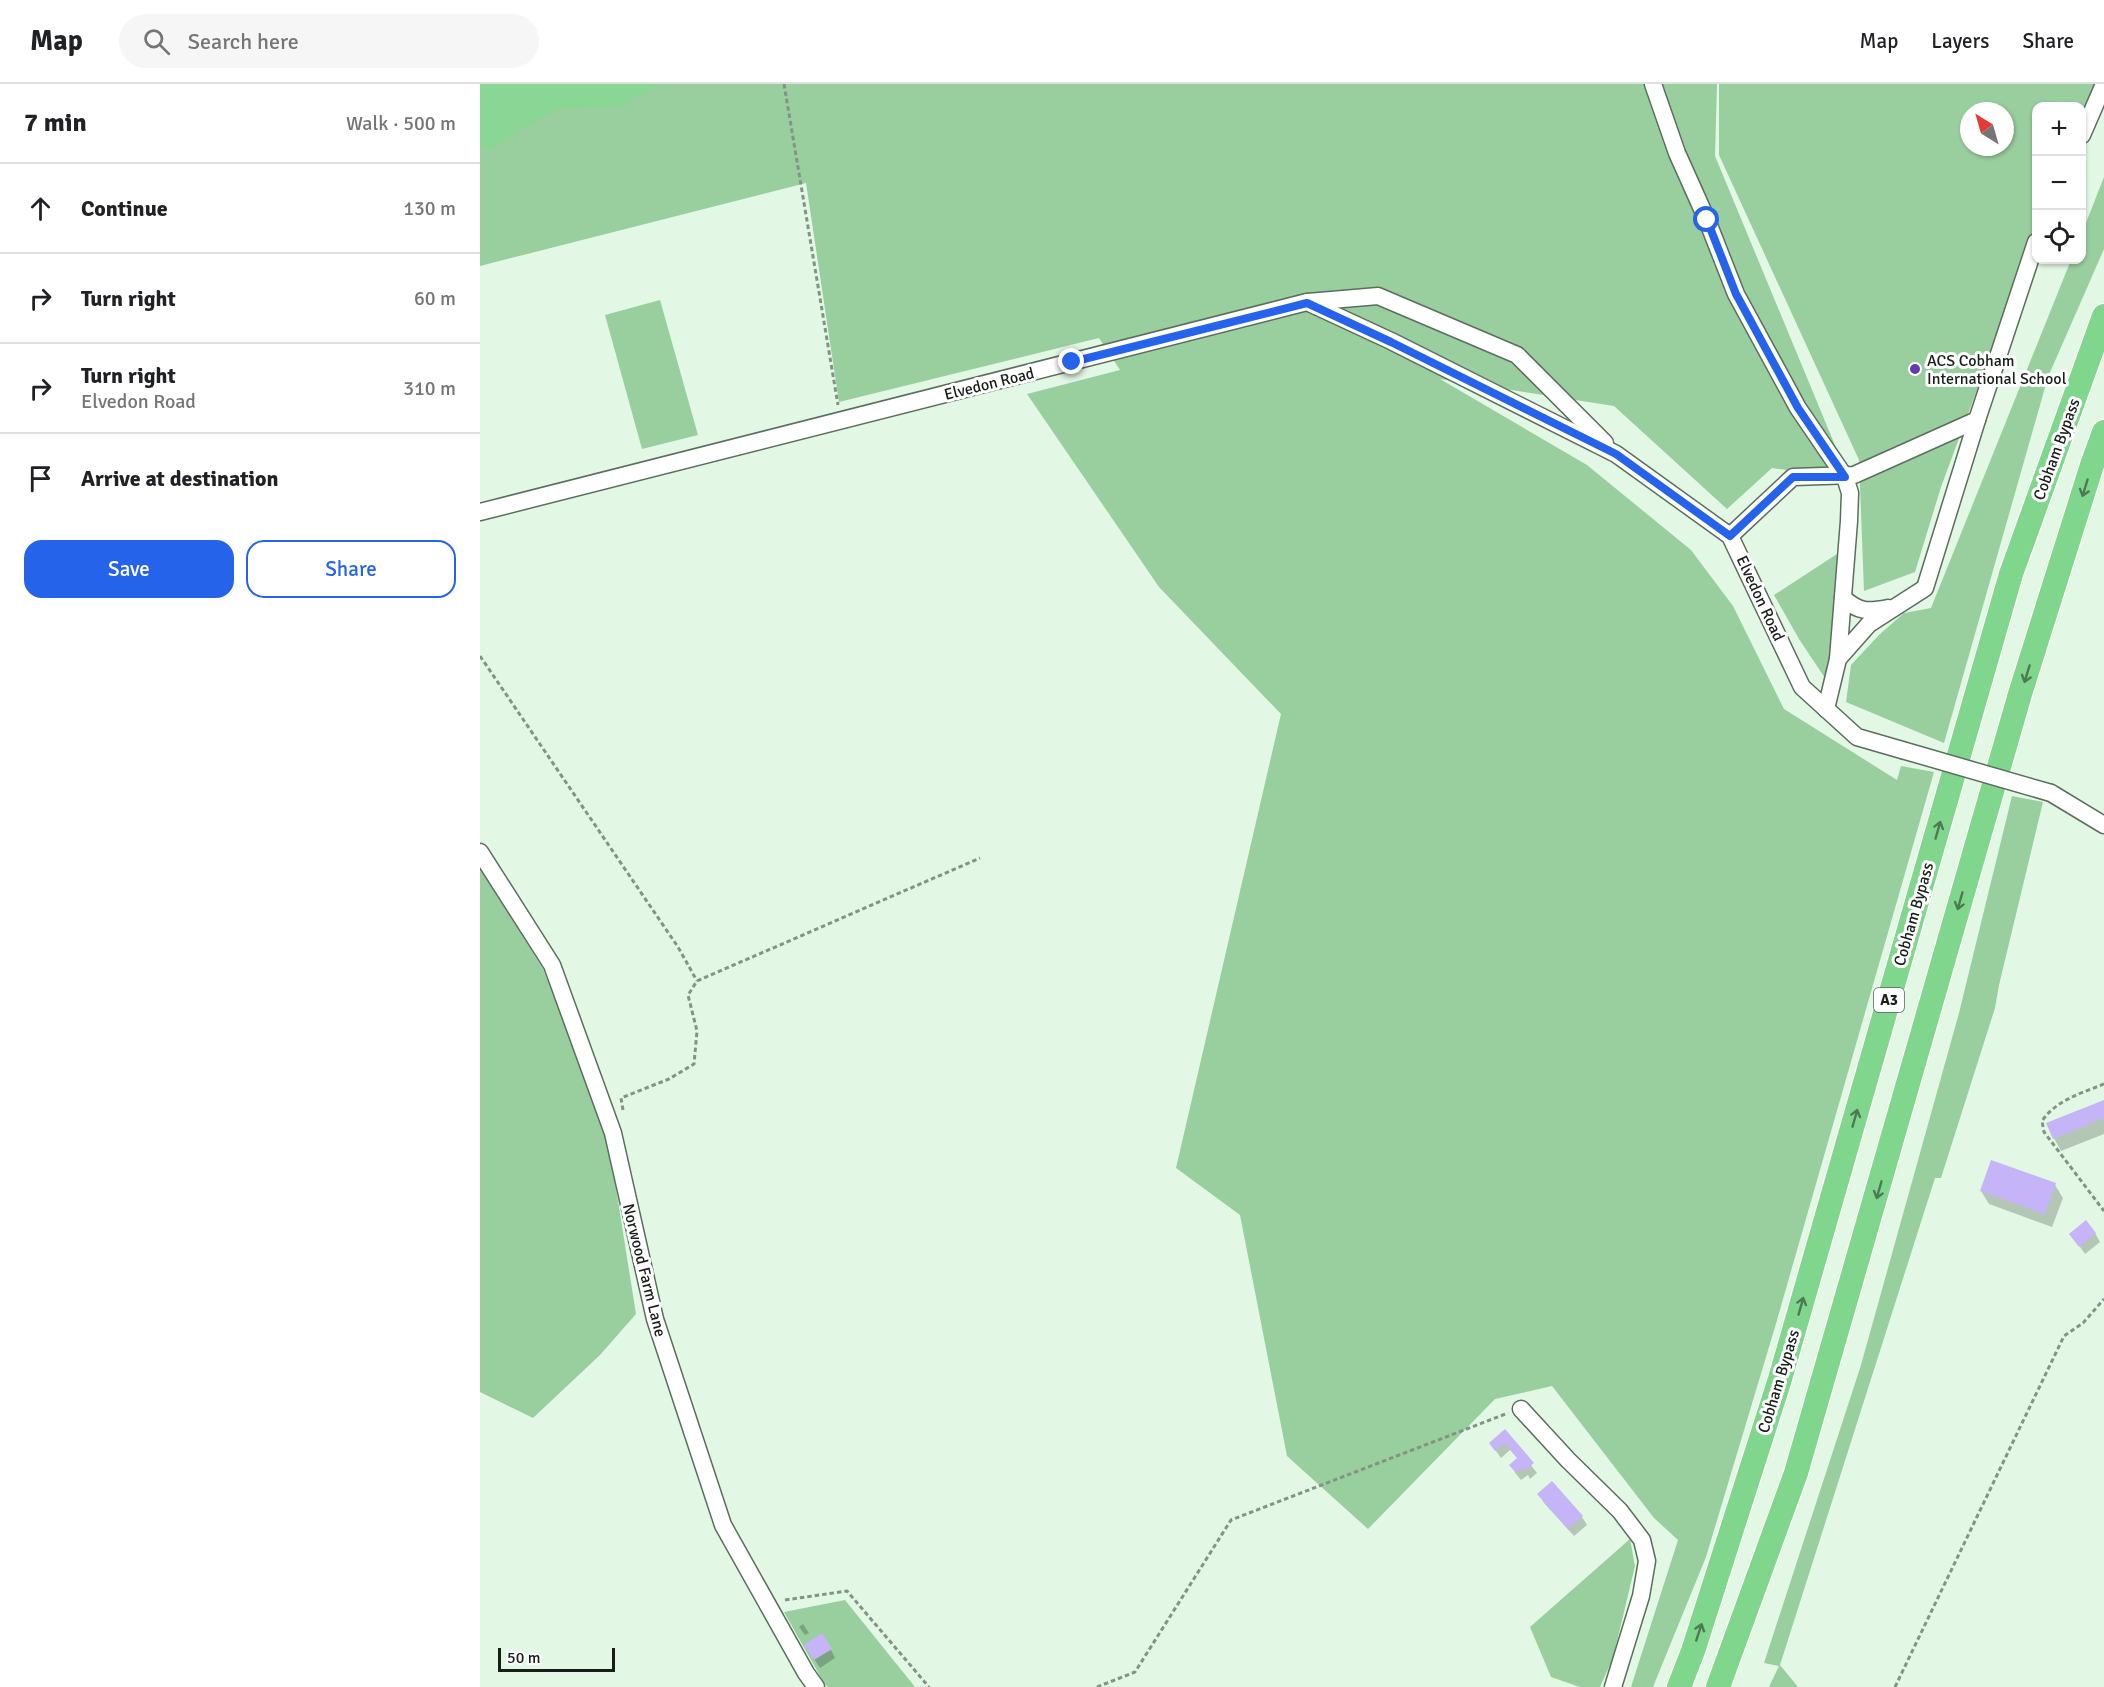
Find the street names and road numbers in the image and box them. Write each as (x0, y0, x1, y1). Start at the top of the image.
street label: Elvedon Road (942, 363, 1036, 405)
street label: Cobham Bypass (2029, 396, 2085, 503)
street label: Elvedon Road (1732, 553, 1789, 644)
street label: Cobham Bypass (1890, 860, 1938, 968)
road number: A3 (1874, 988, 1904, 1012)
street label: Norwood Farm Lane (618, 1202, 670, 1339)
street label: Cobham Bypass (1754, 1327, 1804, 1435)

